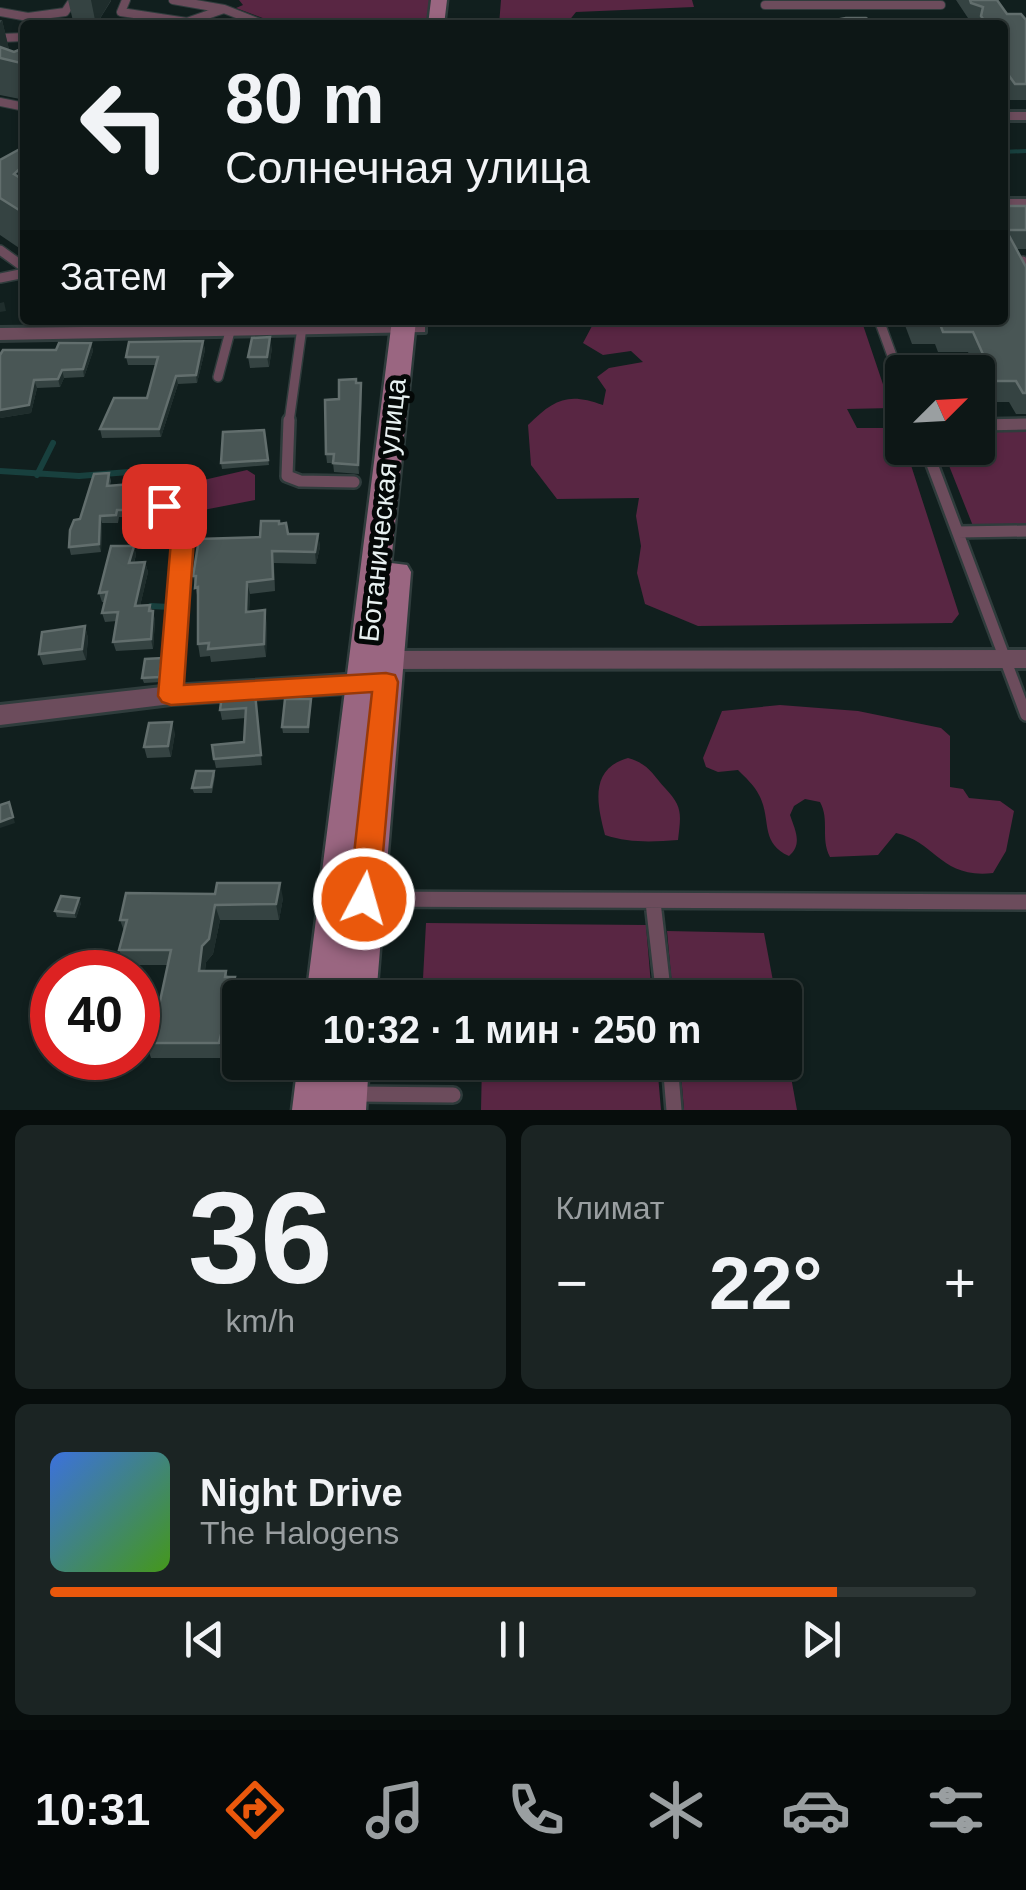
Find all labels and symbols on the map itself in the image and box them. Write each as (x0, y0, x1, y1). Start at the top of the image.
north arrow (885, 355, 995, 465)
street label: Ботаническая улица (353, 376, 412, 643)
pin (122, 464, 207, 549)
position arrow (312, 847, 416, 951)
speed limit sign: 40 (30, 950, 160, 1080)

